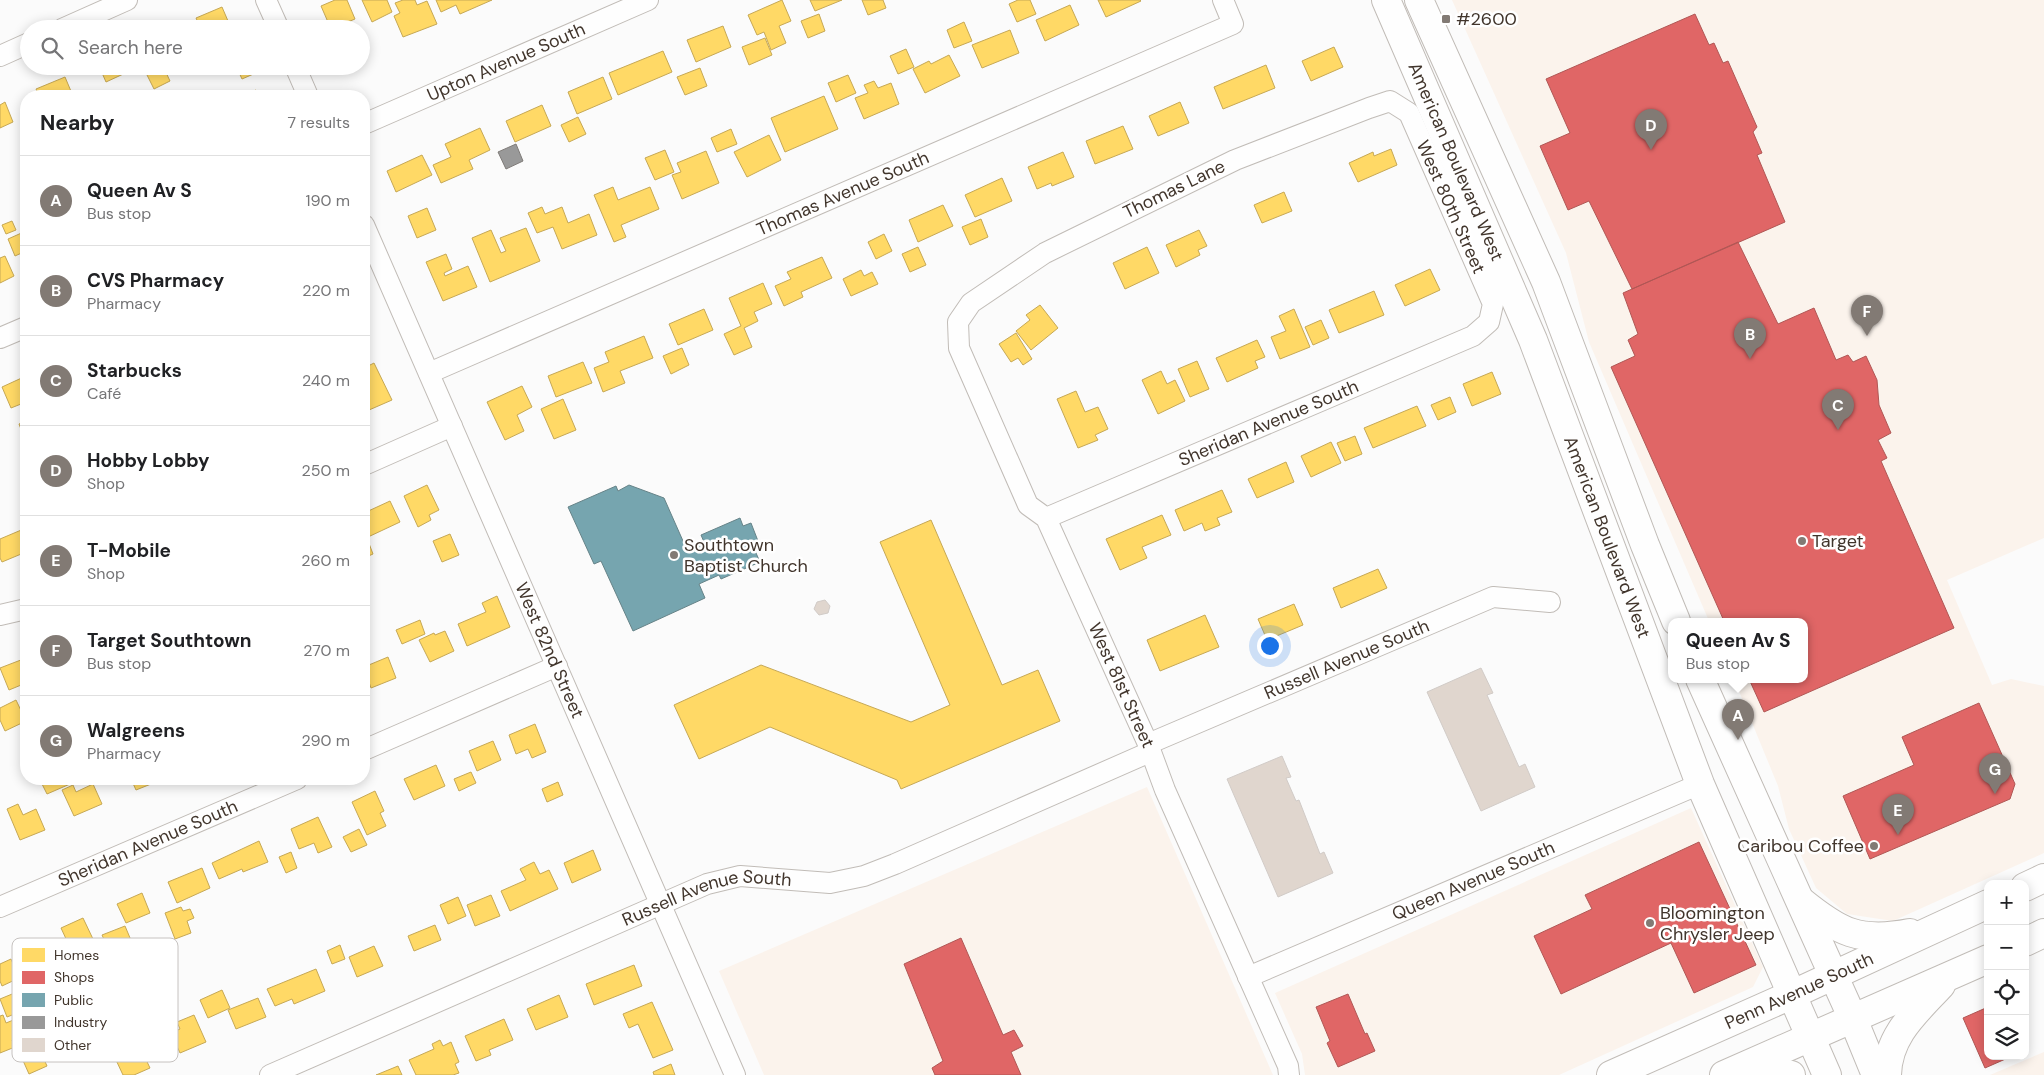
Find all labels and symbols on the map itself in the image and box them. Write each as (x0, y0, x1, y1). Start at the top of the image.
place label: #2600 (1456, 7, 1517, 31)
marker: #2600 (1440, 13, 1452, 25)
street label: Upton Avenue South (423, 17, 589, 107)
street label: American Boulevard West (1402, 59, 1509, 265)
pin: D (1635, 109, 1667, 150)
street label: West 80th Street (1411, 136, 1491, 278)
street label: Thomas Avenue South (753, 145, 933, 241)
street label: Thomas Lane (1119, 154, 1229, 224)
pin: F (1851, 295, 1883, 336)
pin: B (1734, 318, 1766, 359)
street label: Sheridan Avenue South (1175, 374, 1362, 472)
pin: C (1822, 389, 1854, 430)
street label: American Boulevard West (1558, 433, 1656, 641)
place label: Target (1812, 529, 1864, 553)
place label: Southtown Baptist Church (684, 533, 808, 578)
marker: Target (1796, 535, 1808, 547)
marker: Southtown Baptist Church (668, 549, 680, 561)
street label: West 82nd Street (509, 579, 590, 722)
street label: Russell Avenue South (1261, 614, 1433, 705)
street label: West 81st Street (1083, 619, 1160, 752)
your location (1257, 633, 1283, 659)
pin: A (1722, 699, 1754, 740)
pin: G (1979, 753, 2011, 794)
street label: Sheridan Avenue South (54, 794, 241, 893)
pin: E (1882, 794, 1914, 835)
place label: Caribou Coffee (1737, 834, 1864, 858)
street label: Queen Avenue South (1388, 835, 1558, 926)
marker: Caribou Coffee (1868, 840, 1880, 852)
street label: Russell Avenue South (618, 864, 792, 932)
place label: Bloomington Chrysler Jeep (1660, 901, 1775, 946)
marker: Bloomington Chrysler Jeep (1644, 917, 1656, 929)
legend (12, 938, 178, 1062)
text: Homes (54, 946, 99, 964)
street label: Penn Avenue South (1721, 947, 1877, 1035)
text: Shops (54, 968, 94, 986)
text: Public (54, 991, 93, 1009)
text: Industry (54, 1013, 107, 1031)
text: Other (54, 1036, 92, 1054)

